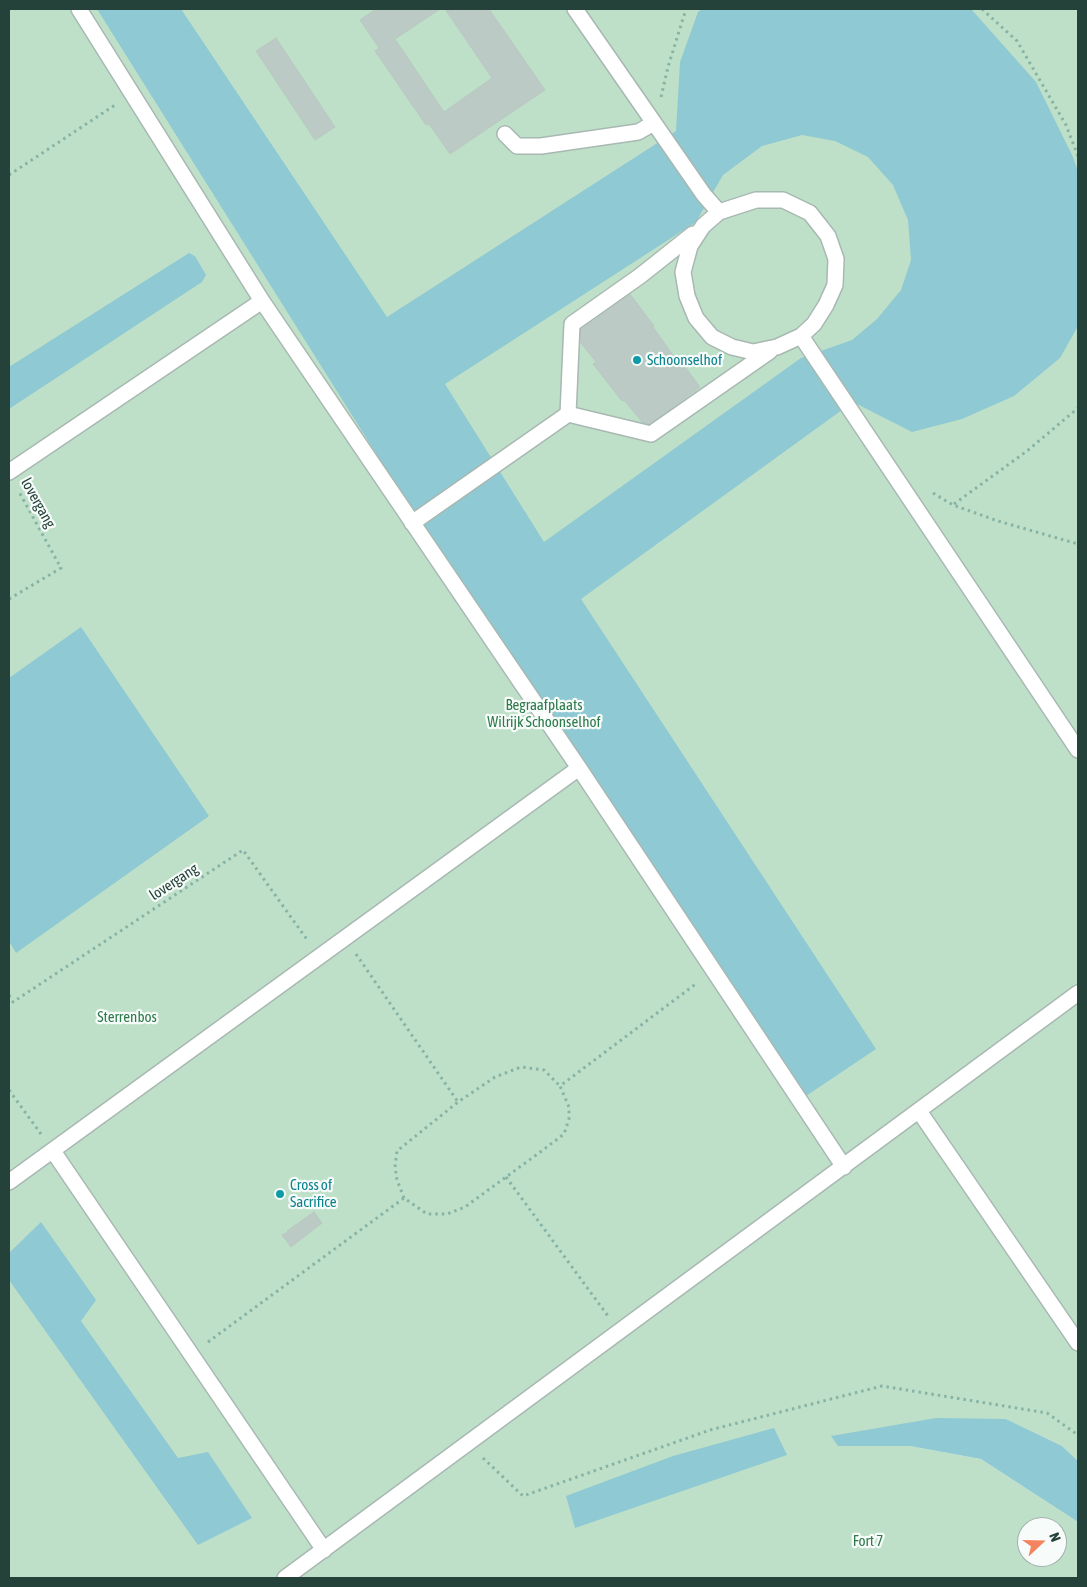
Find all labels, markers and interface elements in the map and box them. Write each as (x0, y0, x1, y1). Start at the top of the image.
place label: Schoonselhof (647, 351, 722, 369)
marker: Schoonselhof (631, 354, 643, 366)
street label: lovergang (17, 475, 59, 531)
park label: Begraafplaats Wilrijk Schoonselhof (487, 696, 601, 731)
street label: lovergang (146, 860, 202, 904)
park label: Sterrenbos (97, 1008, 157, 1026)
place label: Cross of Sacrifice (290, 1176, 337, 1211)
marker: Cross of Sacrifice (274, 1188, 286, 1200)
north arrow (1017, 1517, 1067, 1567)
text: N (1046, 1530, 1064, 1544)
park label: Fort 7 (853, 1532, 883, 1550)

